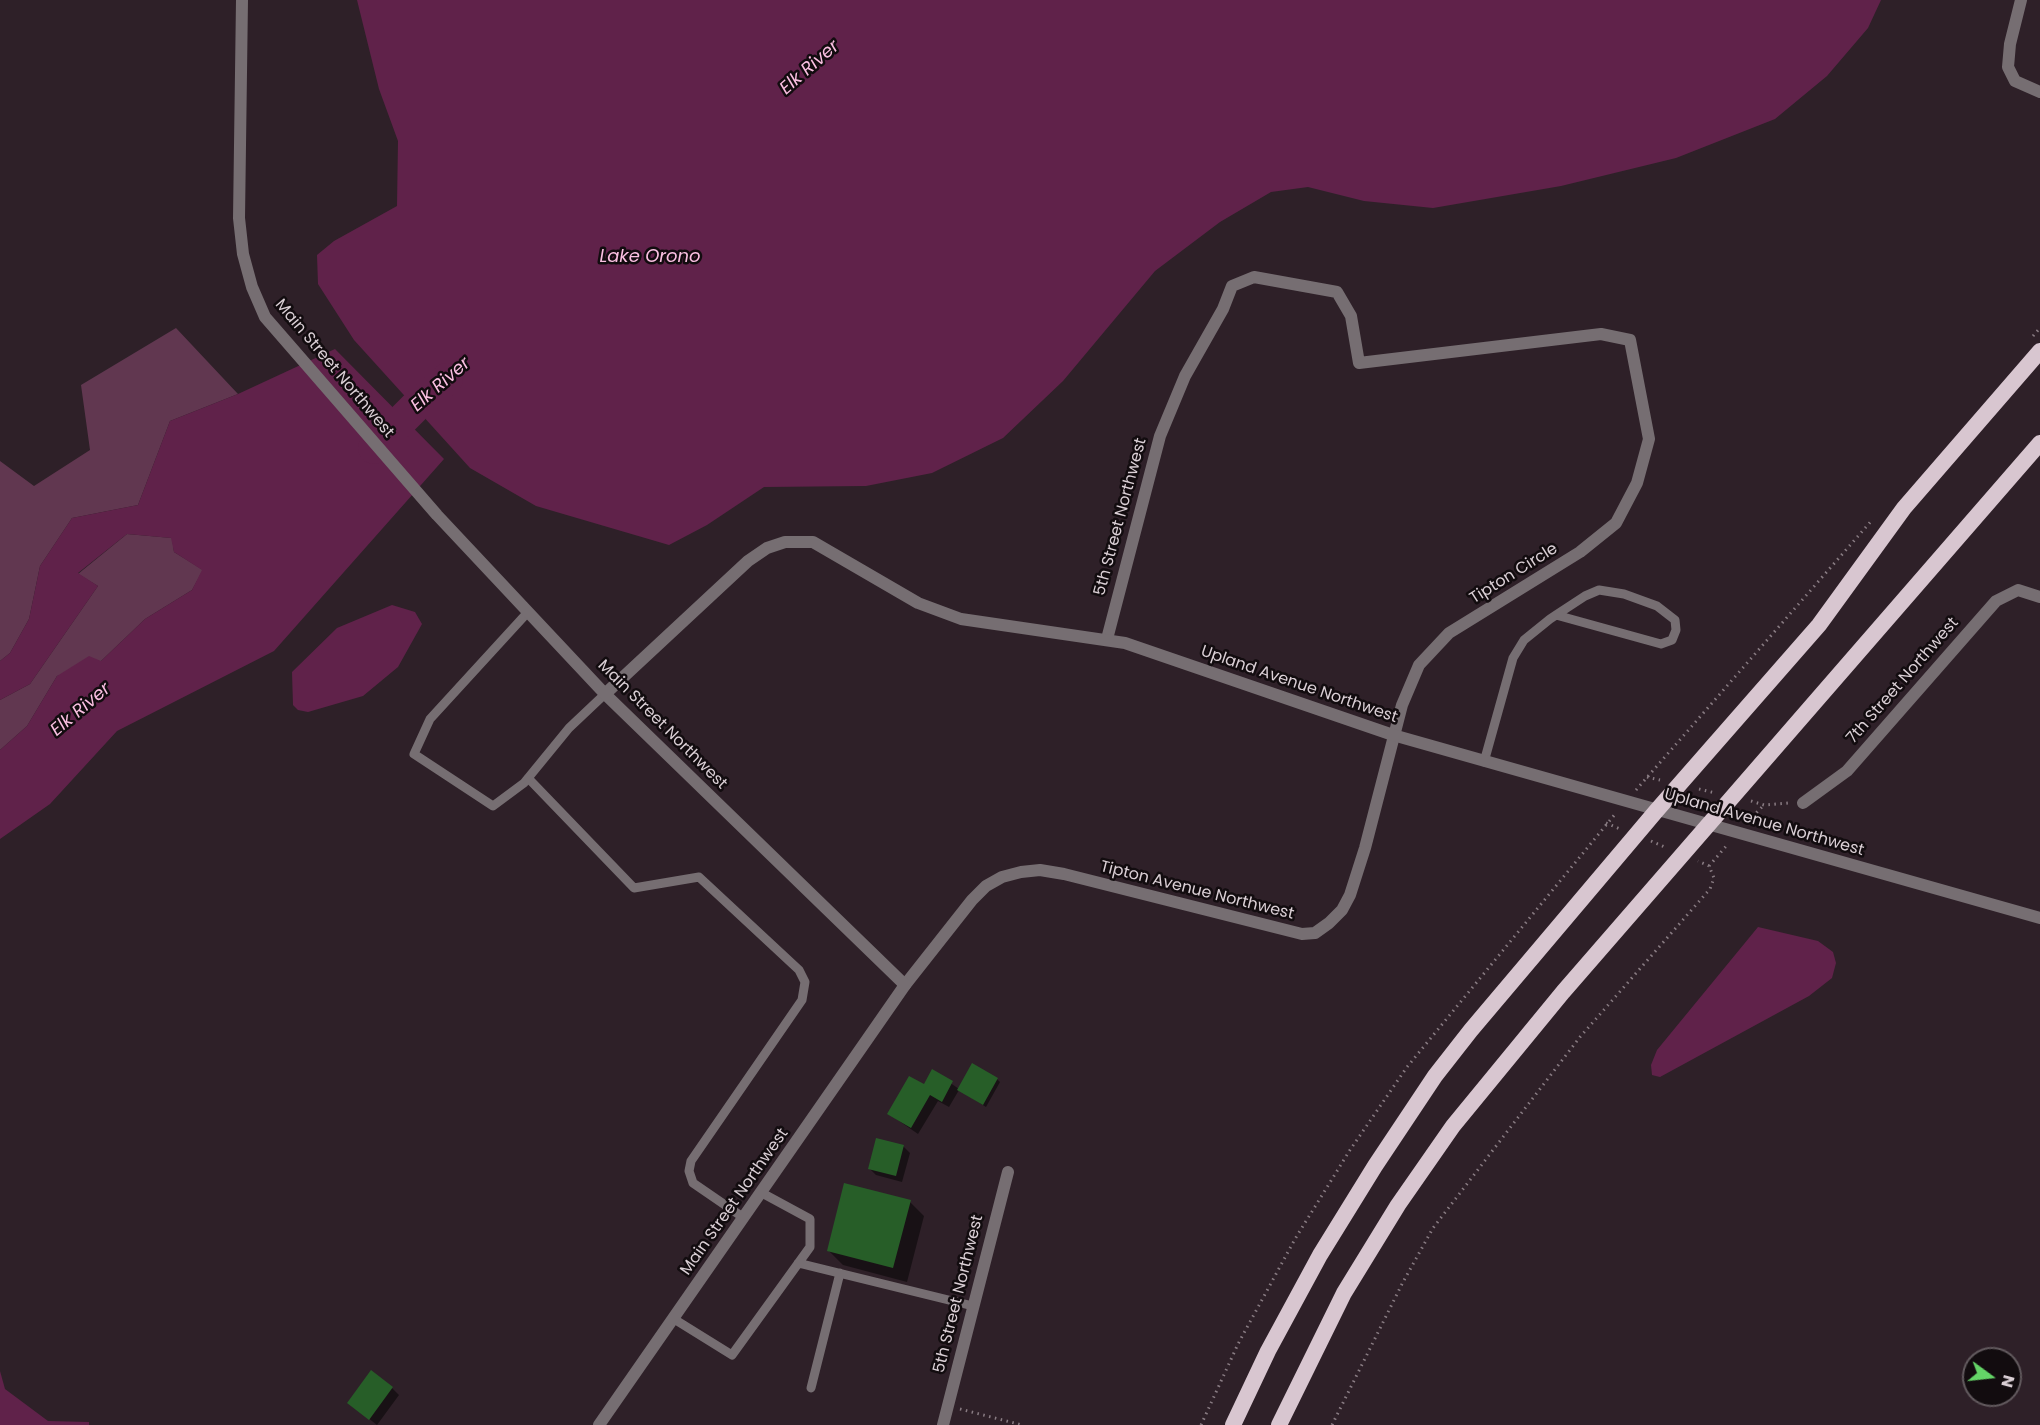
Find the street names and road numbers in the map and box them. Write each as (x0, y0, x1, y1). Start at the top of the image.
street label: Main Street Northwest (270, 296, 398, 442)
street label: 5th Street Northwest (1091, 436, 1151, 598)
street label: Tipton Circle (1467, 539, 1561, 609)
street label: 7th Street Northwest (1843, 614, 1963, 748)
street label: Upland Avenue Northwest (1198, 642, 1400, 728)
street label: Main Street Northwest (593, 656, 731, 794)
street label: Upland Avenue Northwest (1662, 785, 1866, 861)
street label: Tipton Avenue Northwest (1098, 858, 1296, 924)
street label: Main Street Northwest (677, 1125, 793, 1279)
street label: 5th Street Northwest (930, 1213, 988, 1375)

